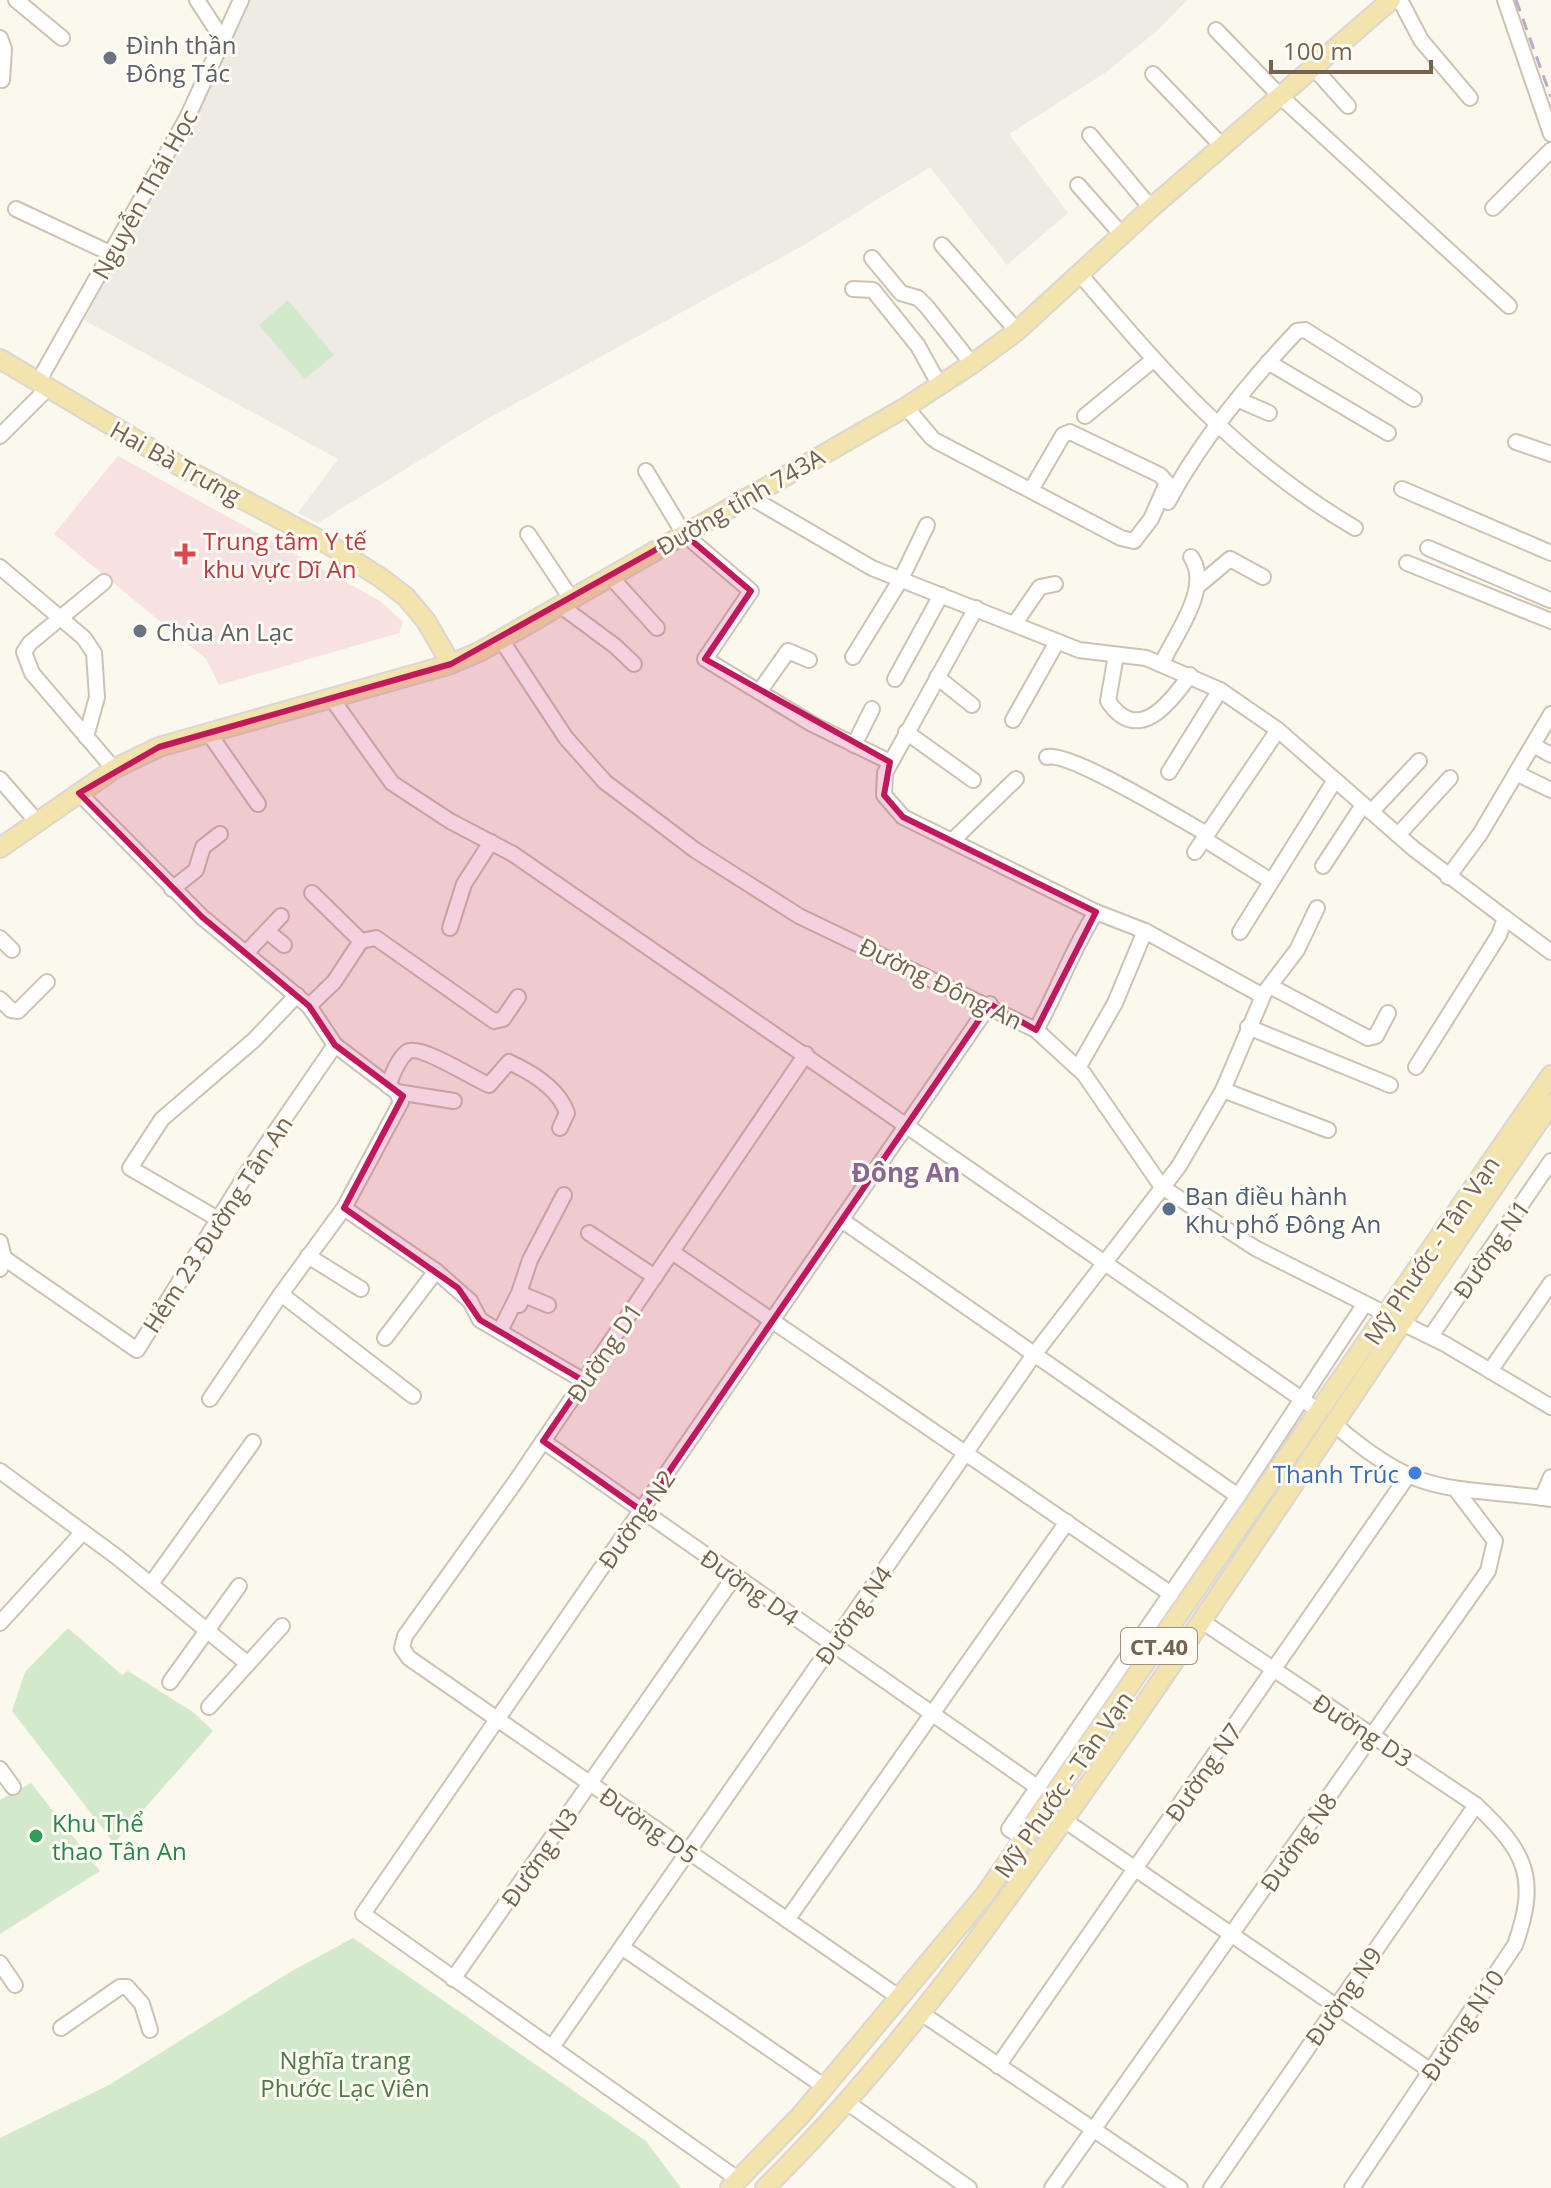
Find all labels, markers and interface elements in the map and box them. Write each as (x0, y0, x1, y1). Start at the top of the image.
scale bar (1271, 24, 1431, 74)
place label: Đình thần Đông Tác (126, 28, 236, 89)
text: 100 m (1283, 34, 1353, 67)
marker: Đình thần Đông Tác (101, 49, 119, 67)
street label: Nguyễn Thái Học (84, 103, 204, 285)
street label: Hai Bà Trưng (105, 412, 247, 512)
street label: Đường tỉnh 743A (650, 439, 831, 562)
place label: Trung tâm Y tế khu vực Dĩ An (203, 524, 367, 585)
marker: Trung tâm Y tế khu vực Dĩ An (174, 543, 196, 565)
place label: Chùa An Lạc (156, 615, 294, 648)
marker: Chùa An Lạc (131, 622, 149, 640)
street label: Đường Đông An (854, 929, 1028, 1037)
street label: Hẻm 23 Đường Tân An (134, 1109, 300, 1339)
street label: Mỹ Phước - Tân Vạn (1355, 1149, 1507, 1351)
district label: Đông An (852, 1154, 960, 1190)
place label: Ban điều hành Khu phố Đông An (1185, 1179, 1381, 1240)
street label: Đường N1 (1445, 1193, 1537, 1305)
marker: Ban điều hành Khu phố Đông An (1160, 1200, 1178, 1218)
street label: Đường D1 (559, 1296, 649, 1408)
place label: Thanh Trúc (1273, 1457, 1399, 1490)
street label: Đường N2 (590, 1463, 682, 1575)
marker: Thanh Trúc (1406, 1464, 1424, 1482)
street label: Đường D4 (694, 1541, 806, 1633)
street label: Đường N4 (807, 1559, 899, 1671)
road number: CT.40 (1121, 1628, 1197, 1664)
street label: Mỹ Phước - Tân Vạn (986, 1684, 1140, 1884)
street label: Đường D3 (1307, 1685, 1419, 1775)
street label: Đường N7 (1157, 1716, 1249, 1828)
street label: Đường D5 (593, 1779, 705, 1871)
street label: Đường N8 (1252, 1786, 1344, 1898)
street label: Đường N3 (493, 1801, 585, 1913)
place label: Khu Thể thao Tân An (52, 1806, 187, 1867)
marker: Khu Thể thao Tân An (27, 1827, 45, 1845)
street label: Đường N9 (1297, 1940, 1389, 2052)
street label: Đường N10 (1413, 1963, 1511, 2087)
park label: Nghĩa trang Phước Lạc Viên (260, 2043, 430, 2104)

